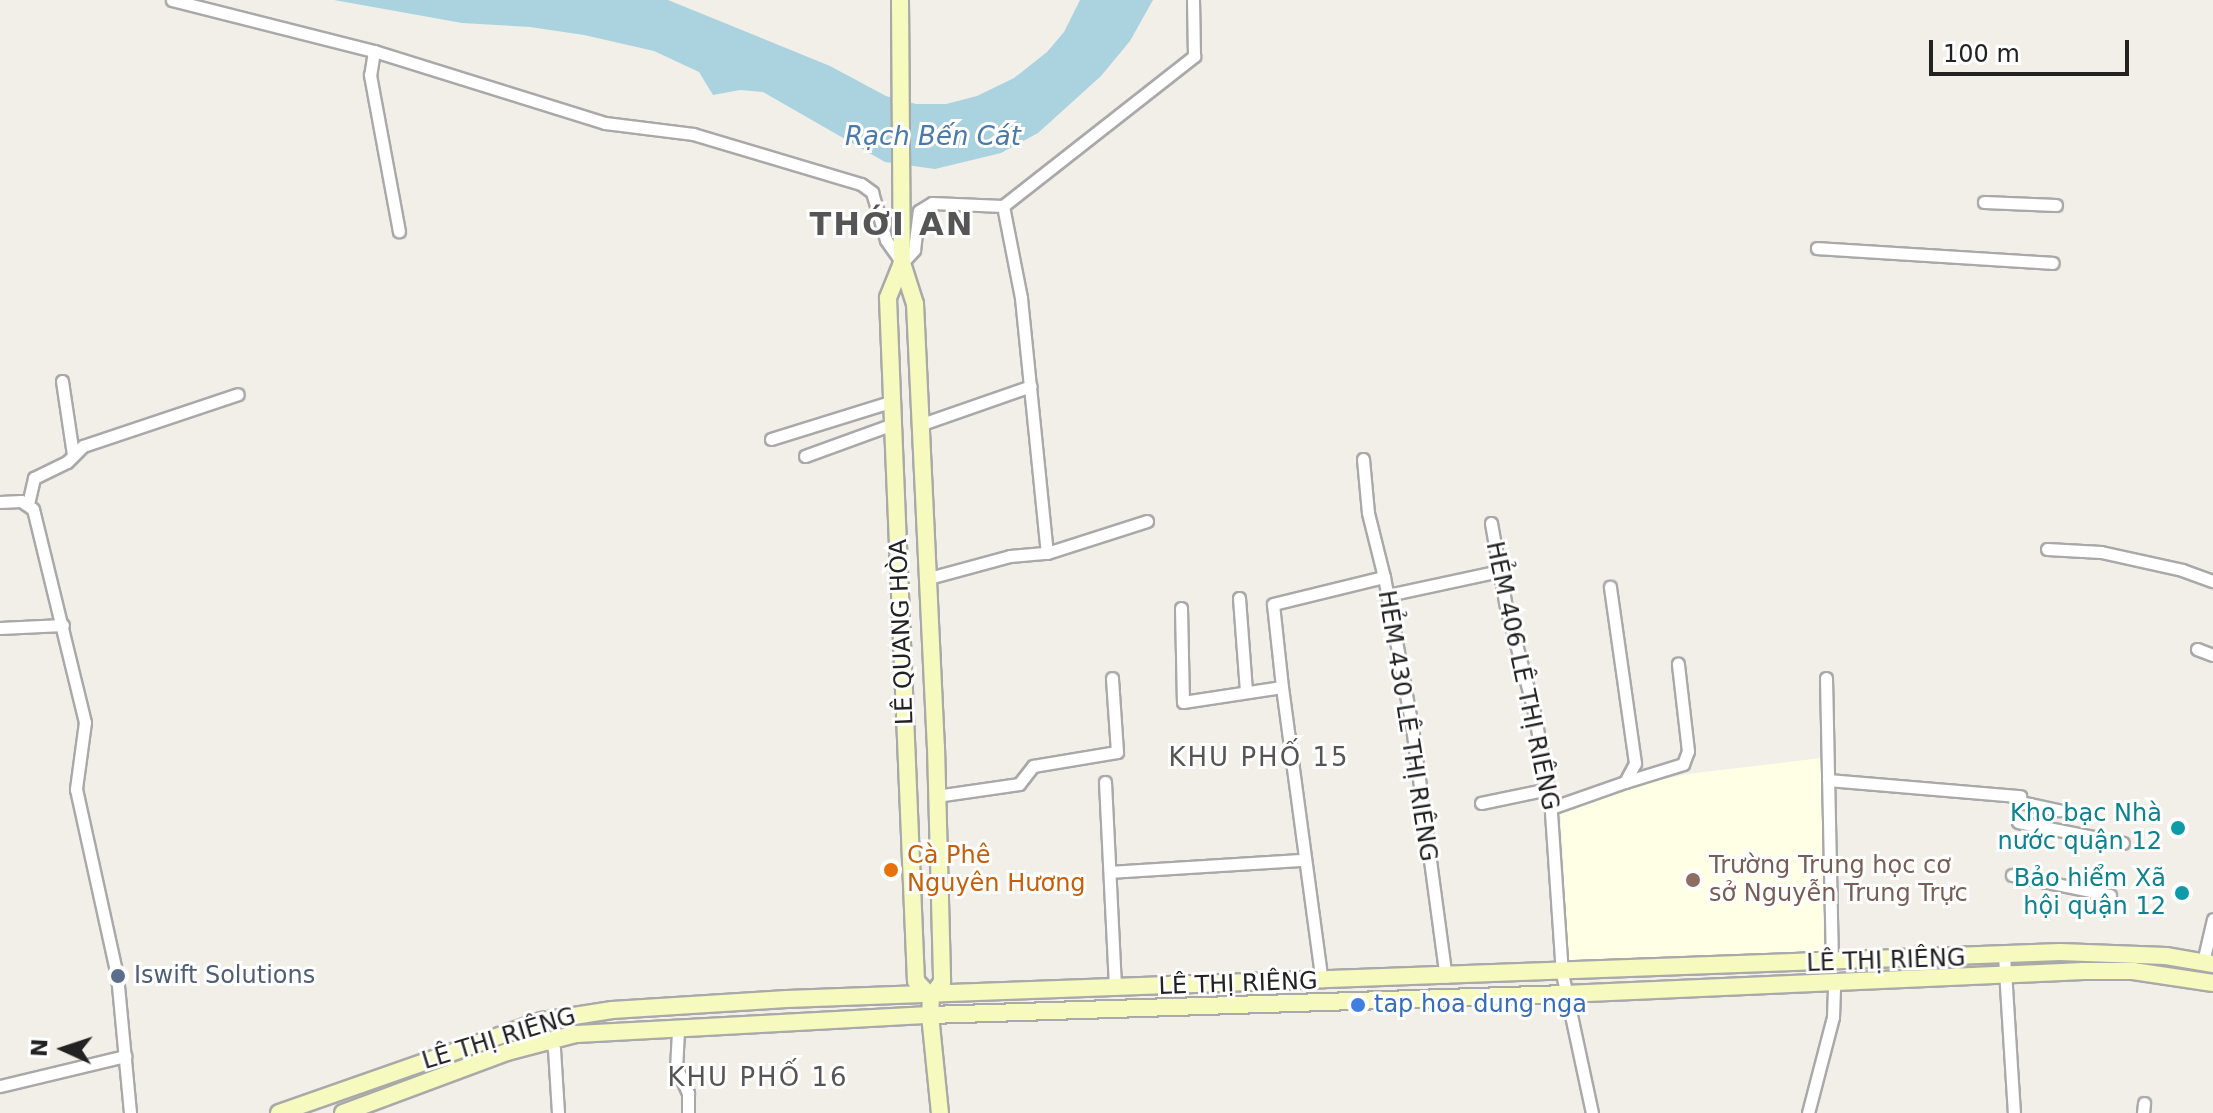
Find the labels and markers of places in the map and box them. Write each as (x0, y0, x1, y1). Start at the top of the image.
place label: Kho bạc Nhà nước quận 12 (1998, 800, 2162, 856)
marker: Kho bạc Nhà nước quận 12 (2169, 819, 2187, 837)
place label: Cà Phê Nguyên Hương (907, 842, 1086, 898)
place label: Trường Trung học cơ sở Nguyễn Trung Trực (1709, 852, 1968, 908)
marker: Cà Phê Nguyên Hương (882, 861, 900, 879)
place label: Bảo hiểm Xã hội quận 12 (2014, 865, 2166, 921)
marker: Trường Trung học cơ sở Nguyễn Trung Trực (1684, 871, 1702, 889)
marker: Bảo hiểm Xã hội quận 12 (2173, 884, 2191, 902)
place label: Iswift Solutions (134, 962, 315, 990)
marker: Iswift Solutions (109, 967, 127, 985)
place label: tap hoa dung nga (1374, 991, 1587, 1019)
marker: tap hoa dung nga (1349, 996, 1367, 1014)

